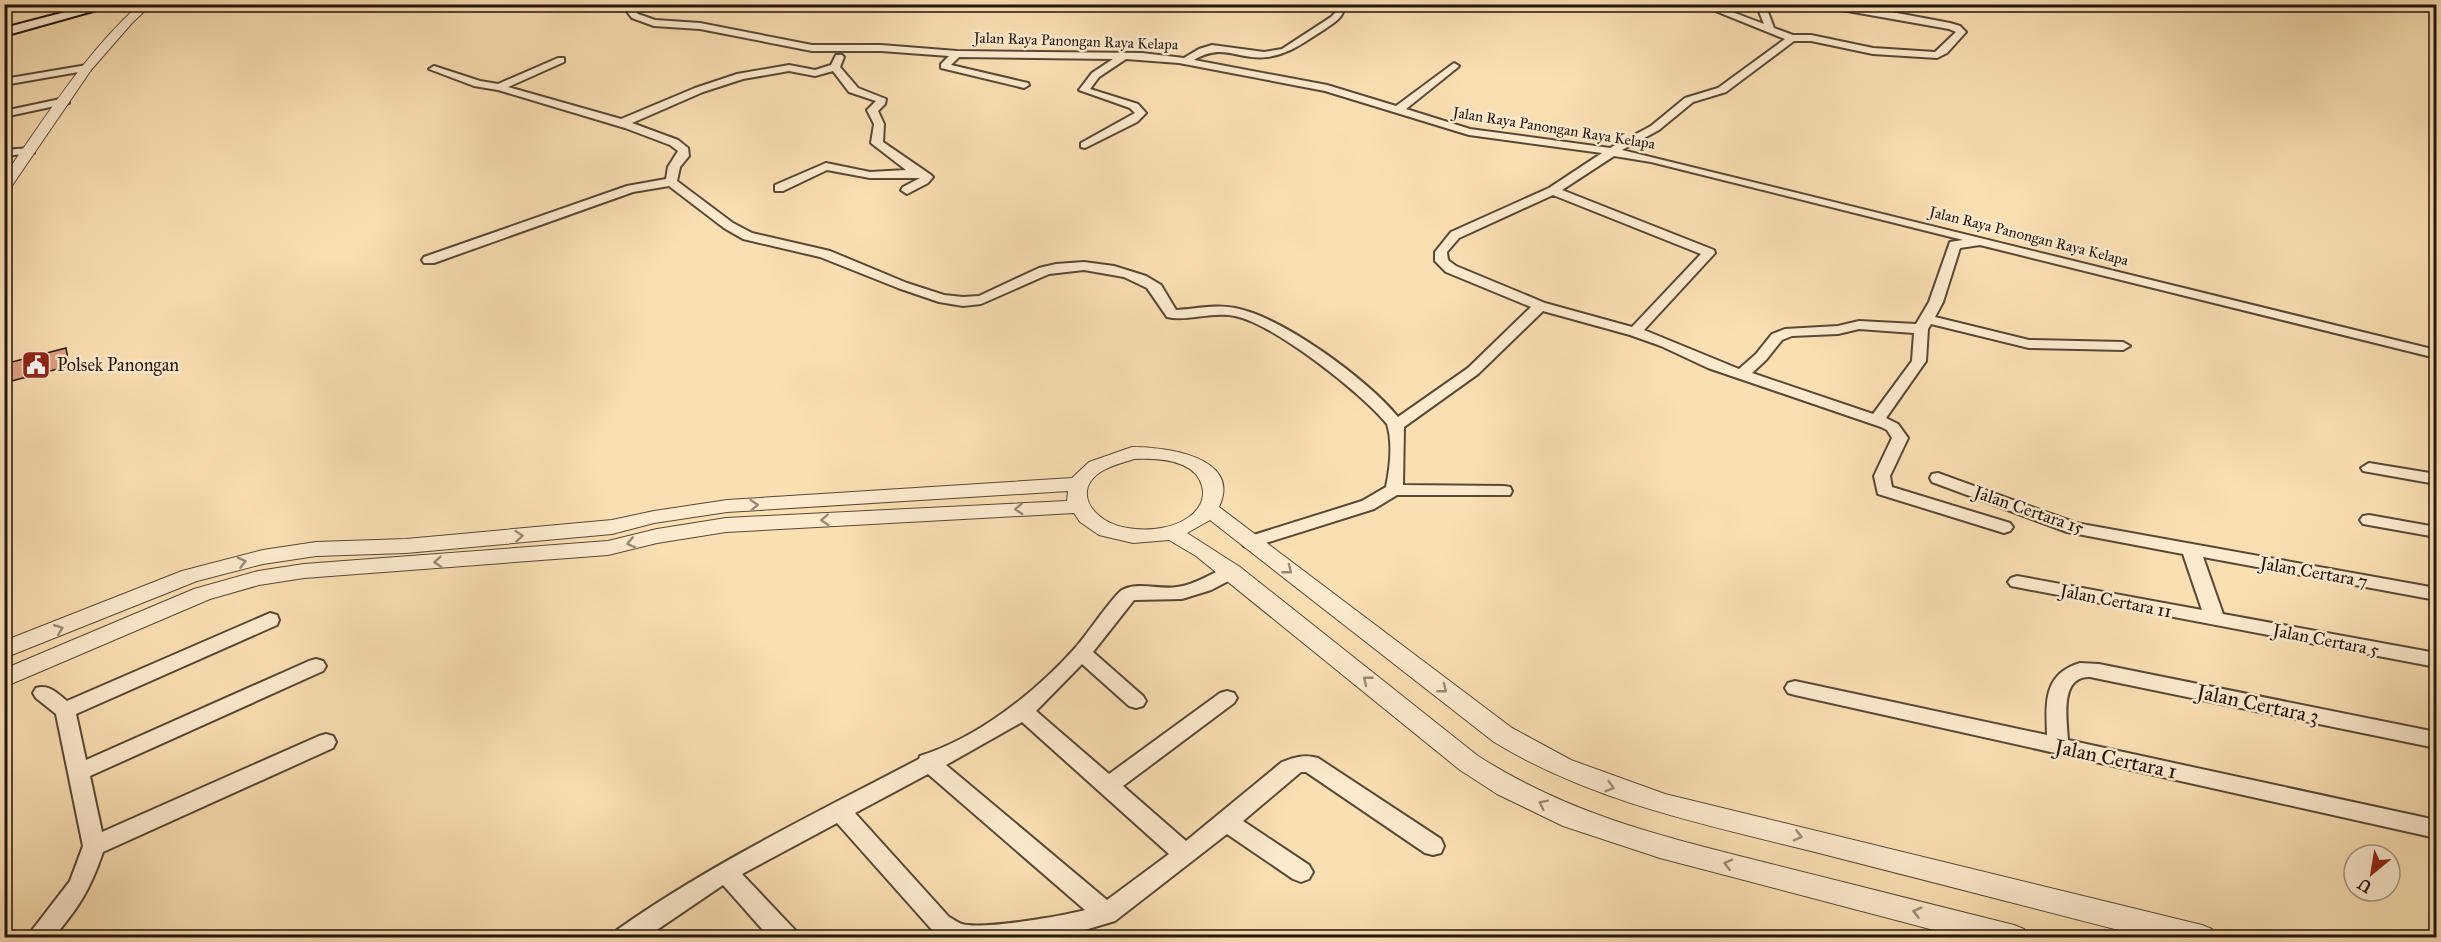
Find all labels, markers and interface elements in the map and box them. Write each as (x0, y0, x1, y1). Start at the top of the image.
street label: Jalan Raya Panongan Raya Kelapa (971, 28, 1179, 55)
street label: Jalan Raya Panongan Raya Kelapa (1449, 103, 1657, 154)
street label: Jalan Raya Panongan Raya Kelapa (1925, 202, 2131, 271)
public building icon: Polsek Panongan (20, 349, 52, 381)
place label: Polsek Panongan (57, 354, 179, 377)
street label: Jalan Certara 15 (1969, 480, 2087, 540)
one-way arrow (749, 498, 758, 511)
one-way arrow (1015, 503, 1024, 515)
one-way arrow (820, 513, 829, 526)
one-way arrow (515, 530, 524, 543)
one-way arrow (627, 536, 637, 549)
street label: Jalan Certara 7 (2256, 551, 2370, 593)
one-way arrow (433, 555, 442, 568)
one-way arrow (237, 557, 247, 570)
one-way arrow (1282, 563, 1293, 574)
street label: Jalan Certara 11 (2056, 579, 2174, 624)
street label: Jalan Certara 5 (2269, 619, 2382, 662)
one-way arrow (53, 624, 64, 636)
one-way arrow (1363, 677, 1374, 688)
street label: Jalan Certara 3 (2193, 678, 2321, 730)
one-way arrow (1436, 682, 1447, 693)
street label: Jalan Certara 1 (2051, 733, 2179, 785)
one-way arrow (1604, 779, 1615, 792)
one-way arrow (1538, 800, 1549, 812)
one-way arrow (1793, 829, 1803, 842)
north arrow (2342, 843, 2402, 903)
one-way arrow (1723, 859, 1734, 871)
text: U (2354, 874, 2375, 897)
one-way arrow (1912, 907, 1922, 920)

